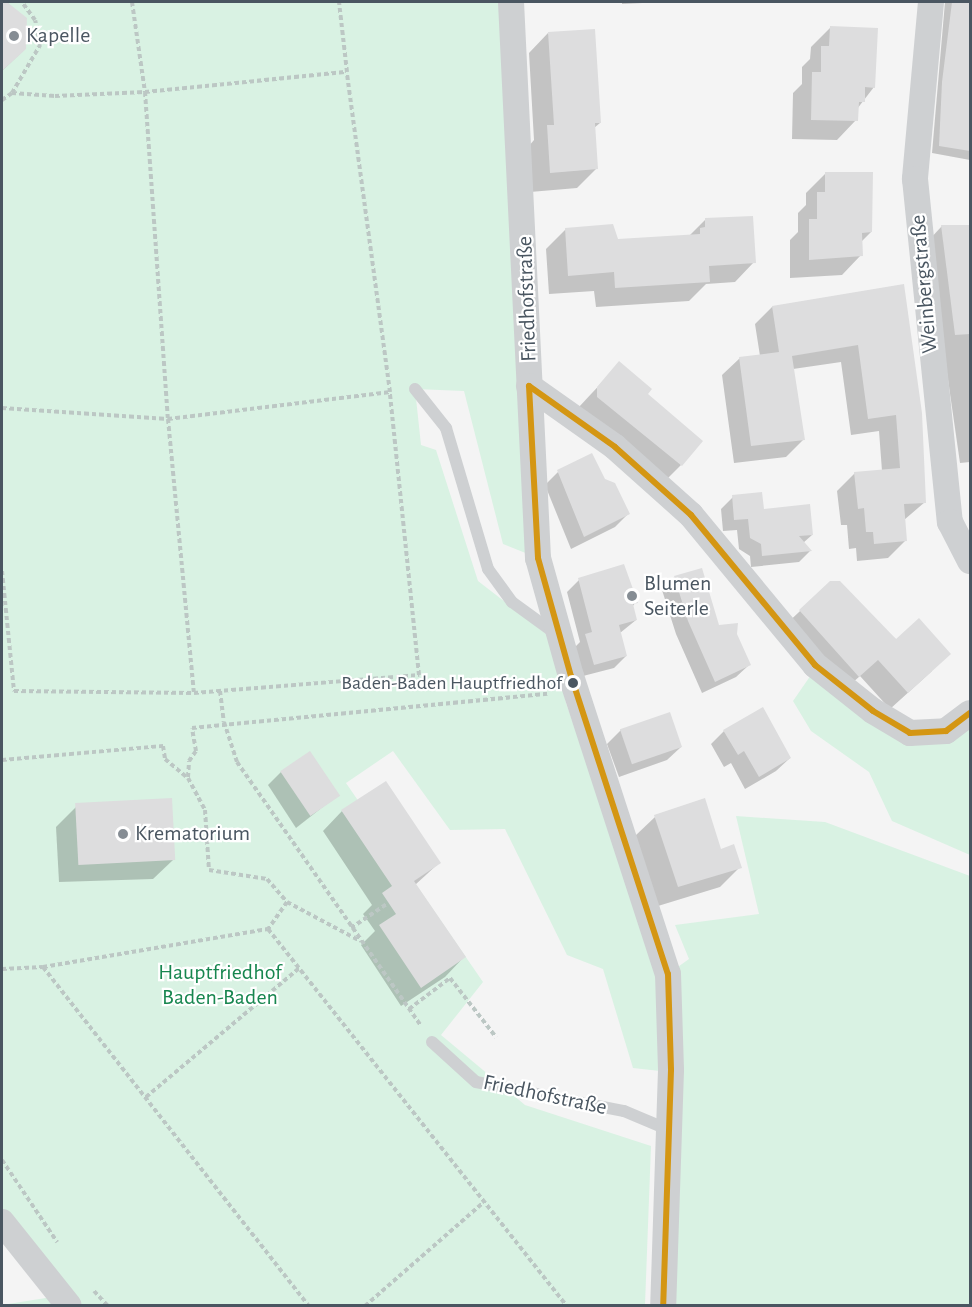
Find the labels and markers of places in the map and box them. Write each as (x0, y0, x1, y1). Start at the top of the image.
place label: Kapelle (26, 23, 90, 49)
marker: Kapelle (7, 29, 21, 43)
place label: Blumen Seiterle (644, 570, 711, 622)
marker: Blumen Seiterle (625, 589, 639, 603)
place label: Baden-Baden Hauptfriedhof (341, 671, 562, 695)
marker: Baden-Baden Hauptfriedhof (567, 677, 579, 689)
place label: Krematorium (135, 821, 250, 847)
marker: Krematorium (116, 827, 130, 841)

